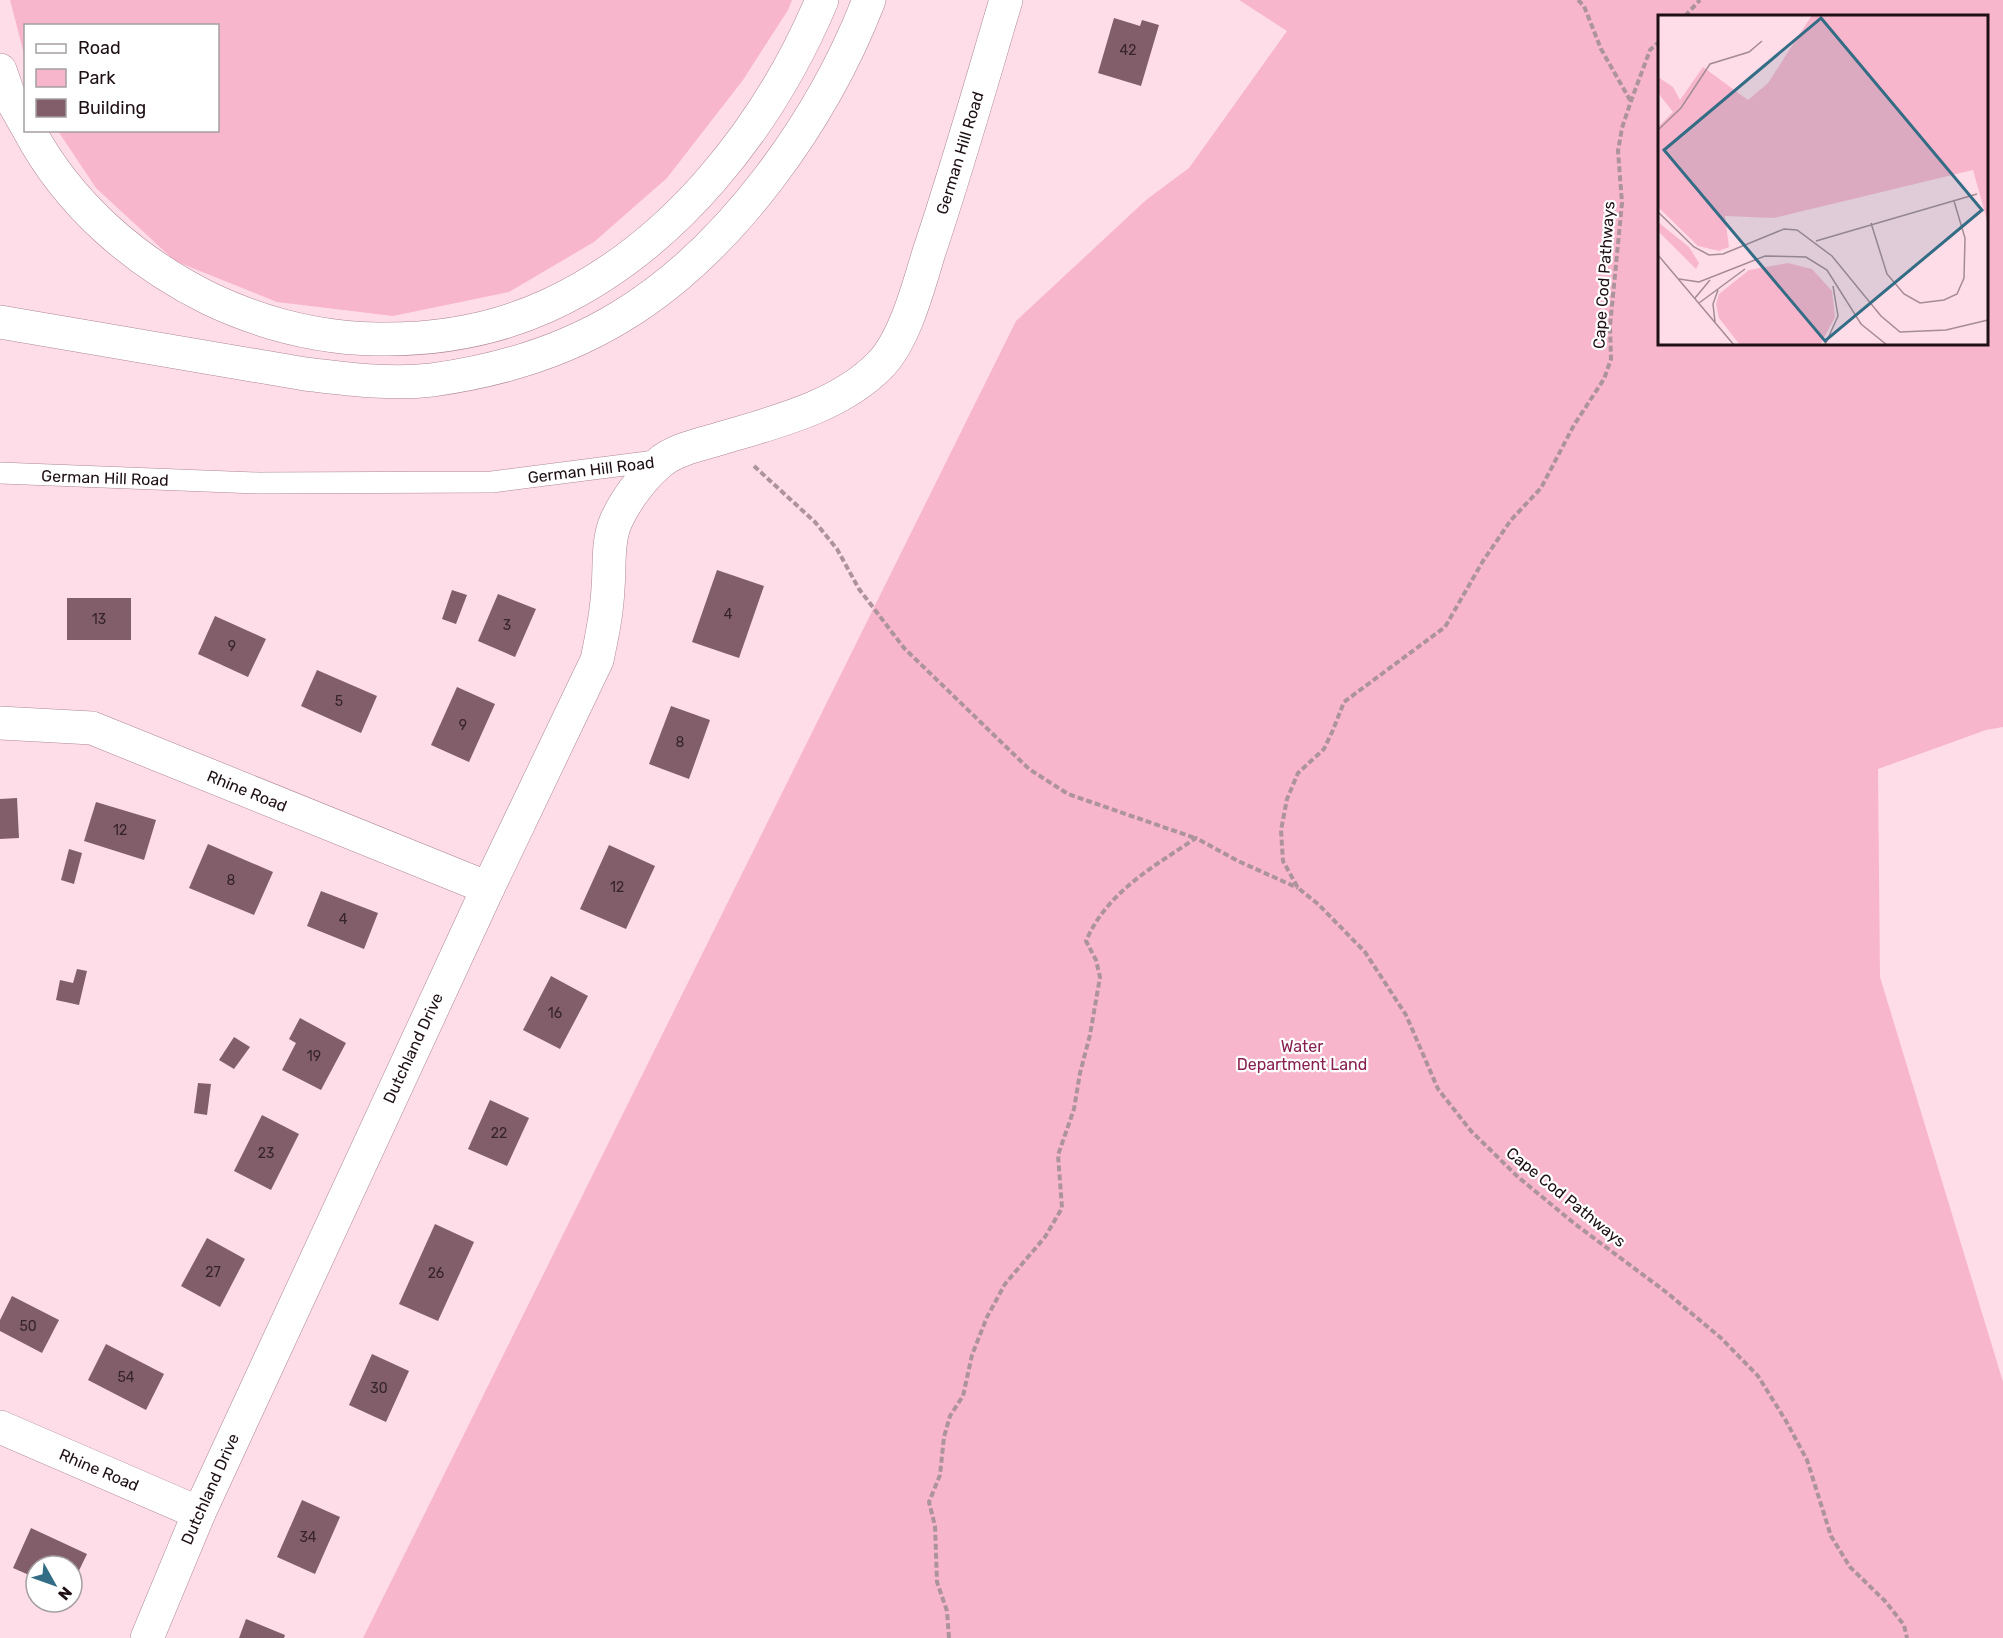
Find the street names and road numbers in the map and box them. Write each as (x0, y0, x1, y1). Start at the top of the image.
street label: German Hill Road (932, 89, 988, 217)
street label: Cape Cod Pathways (1589, 201, 1619, 349)
street label: German Hill Road (527, 453, 655, 487)
street label: German Hill Road (41, 466, 169, 490)
street label: Rhine Road (204, 766, 290, 816)
street label: Dutchland Drive (379, 990, 447, 1106)
street label: Cape Cod Pathways (1503, 1143, 1629, 1251)
street label: Dutchland Drive (177, 1430, 243, 1548)
street label: Rhine Road (56, 1445, 142, 1495)

